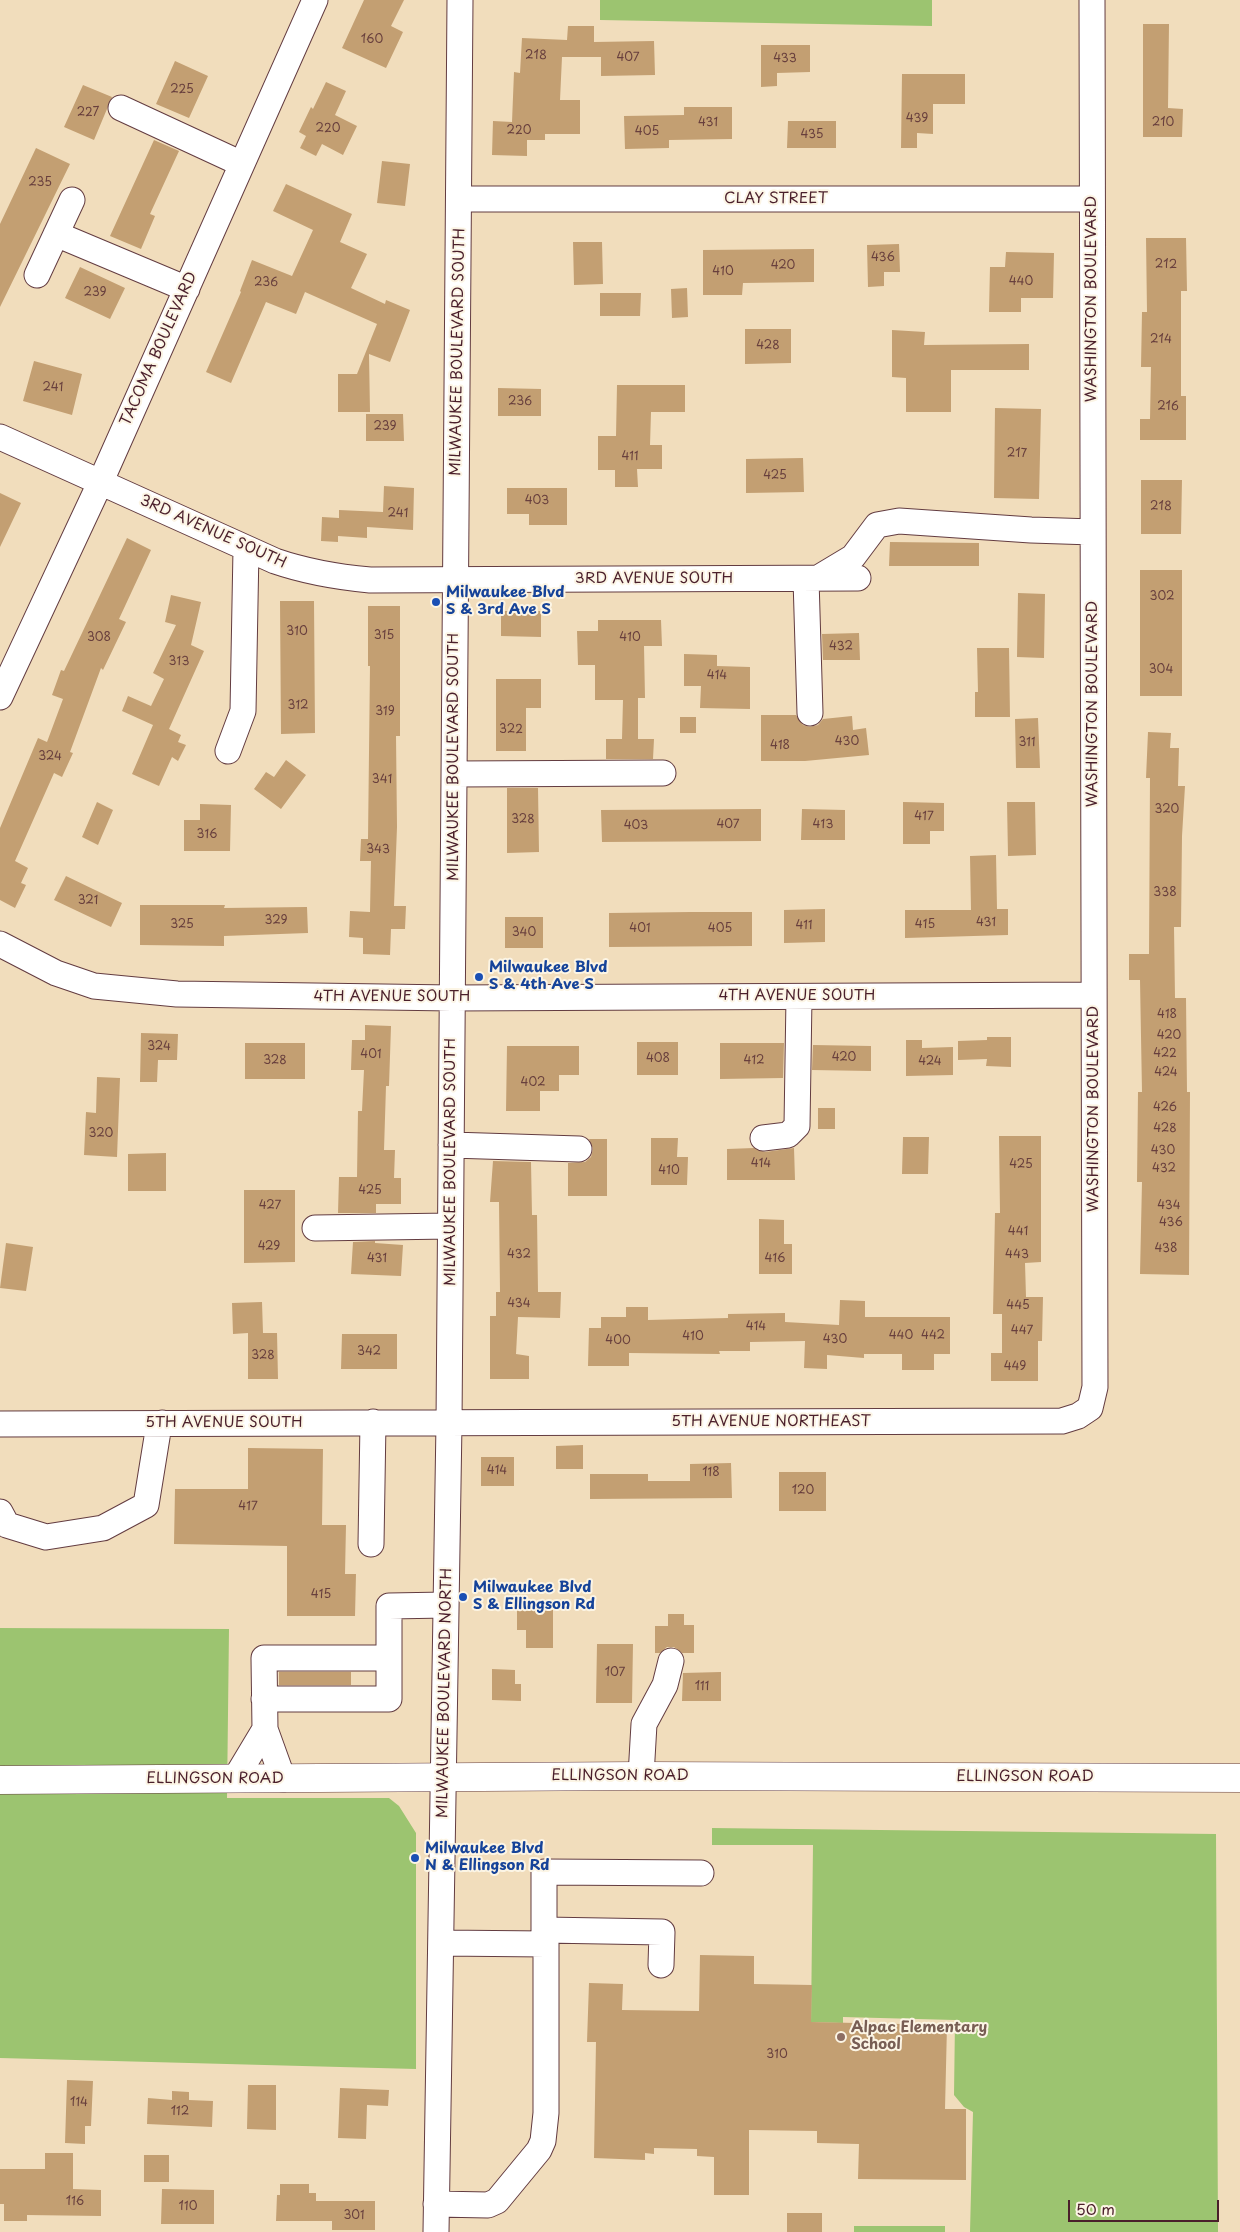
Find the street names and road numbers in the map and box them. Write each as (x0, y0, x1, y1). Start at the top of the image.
street label: CLAY STREET (724, 190, 828, 208)
street label: WASHINGTON BOULEVARD (1083, 196, 1101, 402)
street label: MILWAUKEE BOULEVARD SOUTH (447, 228, 469, 476)
street label: TACOMA BOULEVARD (117, 269, 201, 429)
street label: 3RD AVENUE SOUTH (137, 492, 289, 572)
street label: 3RD AVENUE SOUTH (575, 570, 733, 588)
street label: WASHINGTON BOULEVARD (1084, 601, 1102, 807)
street label: MILWAUKEE BOULEVARD SOUTH (445, 633, 463, 881)
street label: 4TH AVENUE SOUTH (719, 987, 875, 1005)
street label: 4TH AVENUE SOUTH (314, 988, 470, 1006)
street label: WASHINGTON BOULEVARD (1085, 1006, 1103, 1212)
street label: MILWAUKEE BOULEVARD SOUTH (442, 1038, 460, 1286)
street label: 5TH AVENUE NORTHEAST (671, 1413, 871, 1431)
street label: 5TH AVENUE SOUTH (145, 1414, 303, 1432)
street label: MILWAUKEE BOULEVARD NORTH (434, 1568, 456, 1818)
street label: ELLINGSON ROAD (551, 1767, 689, 1785)
street label: ELLINGSON ROAD (956, 1768, 1094, 1786)
street label: ELLINGSON ROAD (146, 1770, 284, 1788)

